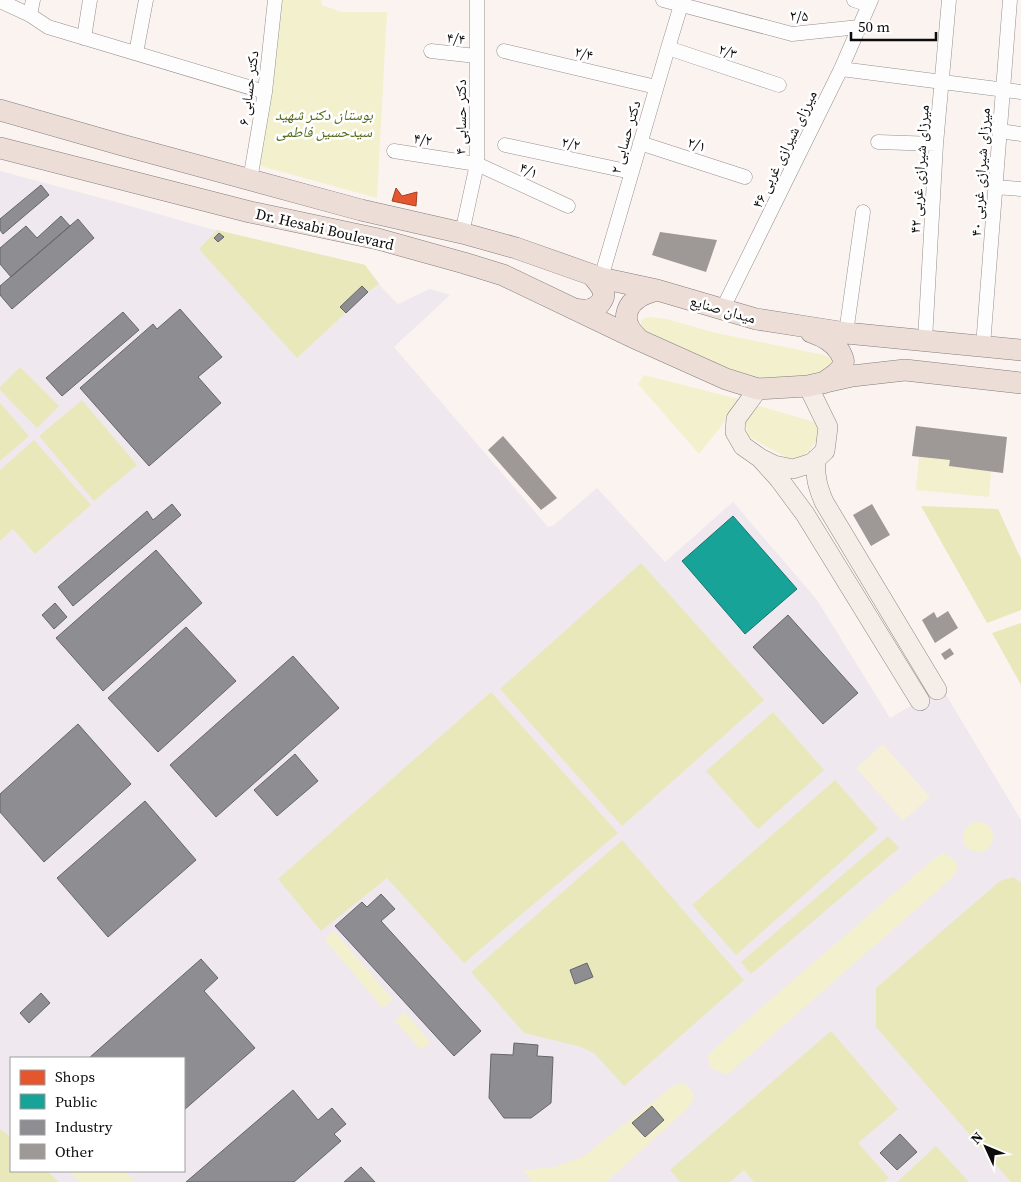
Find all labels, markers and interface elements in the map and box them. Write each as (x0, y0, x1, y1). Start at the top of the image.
street label: ۲/۵ (790, 5, 808, 26)
scale bar (851, 10, 936, 42)
text: 50 m (858, 16, 890, 37)
street label: ۴/۴ (446, 27, 467, 49)
street label: ۲/۳ (716, 38, 740, 64)
street label: ۲/۴ (573, 41, 596, 65)
street label: ۶ دکتر حسابی (232, 49, 264, 127)
street label: دکتر حسابی ۴ (450, 79, 471, 155)
street label: میرزای شیرازی غربی ۴۶ (746, 86, 822, 212)
street label: دکتر حسابی ۲ (605, 98, 645, 176)
park label: بوستان دکتر شهید سیدحسین فاطمی (275, 104, 374, 142)
street label: میرزای شیرازی غربی ۴۲ (904, 104, 934, 234)
street label: میرزای شیرازی غربی ۴۰ (965, 107, 995, 237)
street label: ۴/۲ (412, 127, 434, 151)
street label: ۲/۲ (560, 131, 582, 155)
street label: ۲/۱ (685, 131, 709, 157)
street label: ۴/۱ (516, 157, 542, 183)
street label: Dr. Hesabi Boulevard (254, 203, 397, 255)
street label: میدان صنایع (688, 290, 758, 328)
legend (10, 1057, 185, 1172)
text: Shops (55, 1066, 95, 1087)
text: Public (55, 1091, 97, 1112)
text: Industry (55, 1116, 113, 1137)
north arrow (961, 1122, 1011, 1172)
text: N (966, 1127, 987, 1149)
text: Other (55, 1141, 94, 1162)

